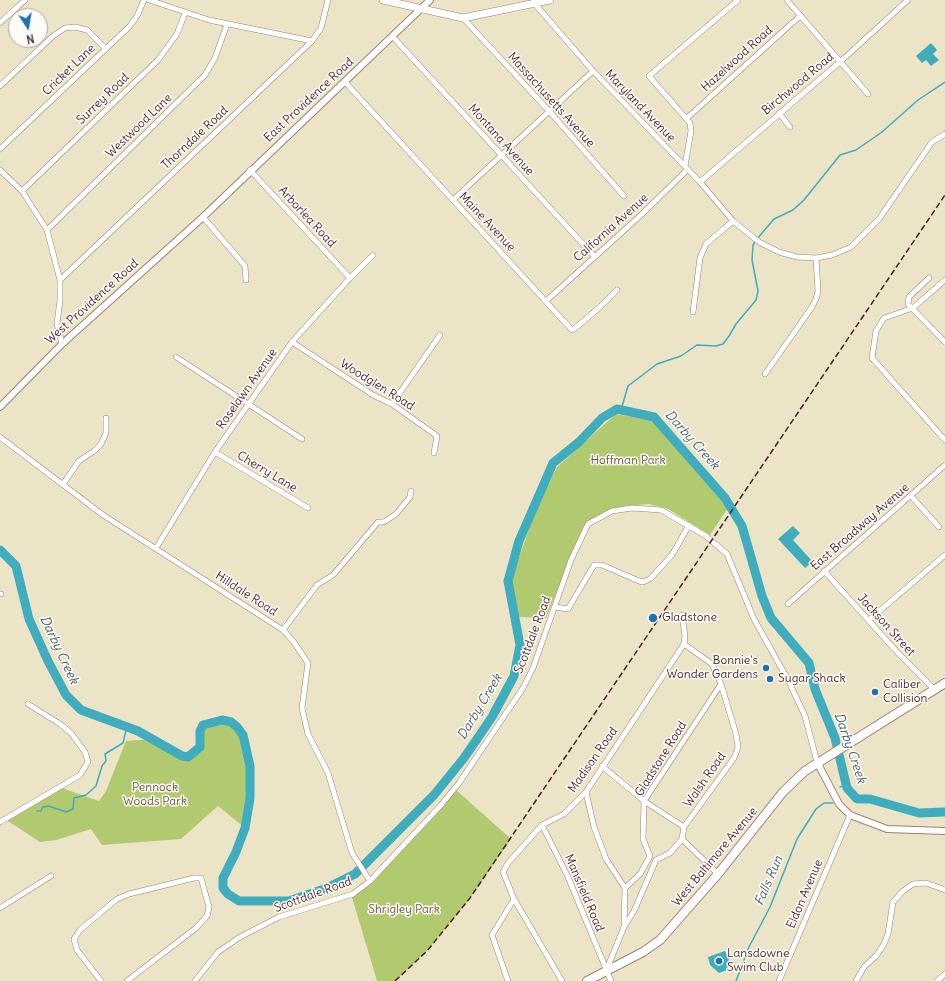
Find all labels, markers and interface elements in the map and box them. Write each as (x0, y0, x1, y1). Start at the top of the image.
north arrow (8, 8, 48, 48)
street label: Hazelwood Road (698, 23, 776, 95)
text: N (25, 31, 35, 46)
street label: Cricket Lane (40, 41, 98, 99)
street label: Massachusetts Avenue (505, 50, 597, 150)
street label: Birchwood Road (759, 50, 837, 118)
street label: East Providence Road (261, 55, 357, 145)
street label: Maryland Avenue (602, 67, 678, 145)
street label: Surrey Road (74, 70, 132, 128)
street label: Westwood Lane (103, 91, 175, 161)
street label: Montana Avenue (465, 101, 537, 179)
street label: Thorndale Road (159, 103, 231, 173)
street label: Arborlea Road (275, 184, 339, 250)
street label: Maine Avenue (456, 189, 518, 255)
street label: California Avenue (571, 191, 651, 265)
street label: West Providence Road (42, 256, 142, 348)
street label: Roselawn Avenue (214, 346, 280, 432)
street label: Woodglen Road (337, 356, 417, 414)
water label: Darby Creek (662, 407, 722, 473)
street label: Cherry Lane (234, 448, 300, 496)
park label: Hoffman Park (590, 454, 666, 468)
street label: East Broadway Avenue (808, 480, 912, 574)
street label: Hilldale Road (212, 569, 280, 619)
street label: Jackson Street (854, 591, 918, 659)
street label: Scottdale Road (512, 594, 554, 676)
place label: Gladstone (662, 611, 717, 625)
marker: Gladstone (647, 612, 659, 624)
water label: Darby Creek (36, 613, 82, 687)
place label: Bonnie's Wonder Gardens (666, 654, 758, 682)
marker: Bonnie's Wonder Gardens (761, 663, 771, 673)
water label: Darby Creek (454, 671, 506, 743)
place label: Sugar Shack (778, 672, 846, 686)
marker: Sugar Shack (765, 674, 775, 684)
place label: Caliber Collision (883, 678, 927, 706)
marker: Caliber Collision (870, 687, 880, 697)
water label: Darby Creek (831, 711, 869, 785)
street label: Gladstone Road (632, 719, 690, 799)
street label: Madison Road (565, 725, 621, 795)
street label: Walsh Road (681, 750, 729, 810)
park label: Pennock Woods Park (123, 781, 187, 809)
street label: West Baltimore Avenue (669, 805, 761, 909)
street label: Mansfield Road (561, 852, 607, 934)
water label: Falls Run (752, 854, 786, 908)
street label: Eldon Avenue (784, 857, 826, 931)
street label: Scottdale Road (272, 874, 354, 916)
park label: Shrigley Park (368, 903, 440, 917)
place label: Lansdowne Swim Club (727, 947, 789, 975)
marker: Lansdowne Swim Club (714, 956, 724, 966)

